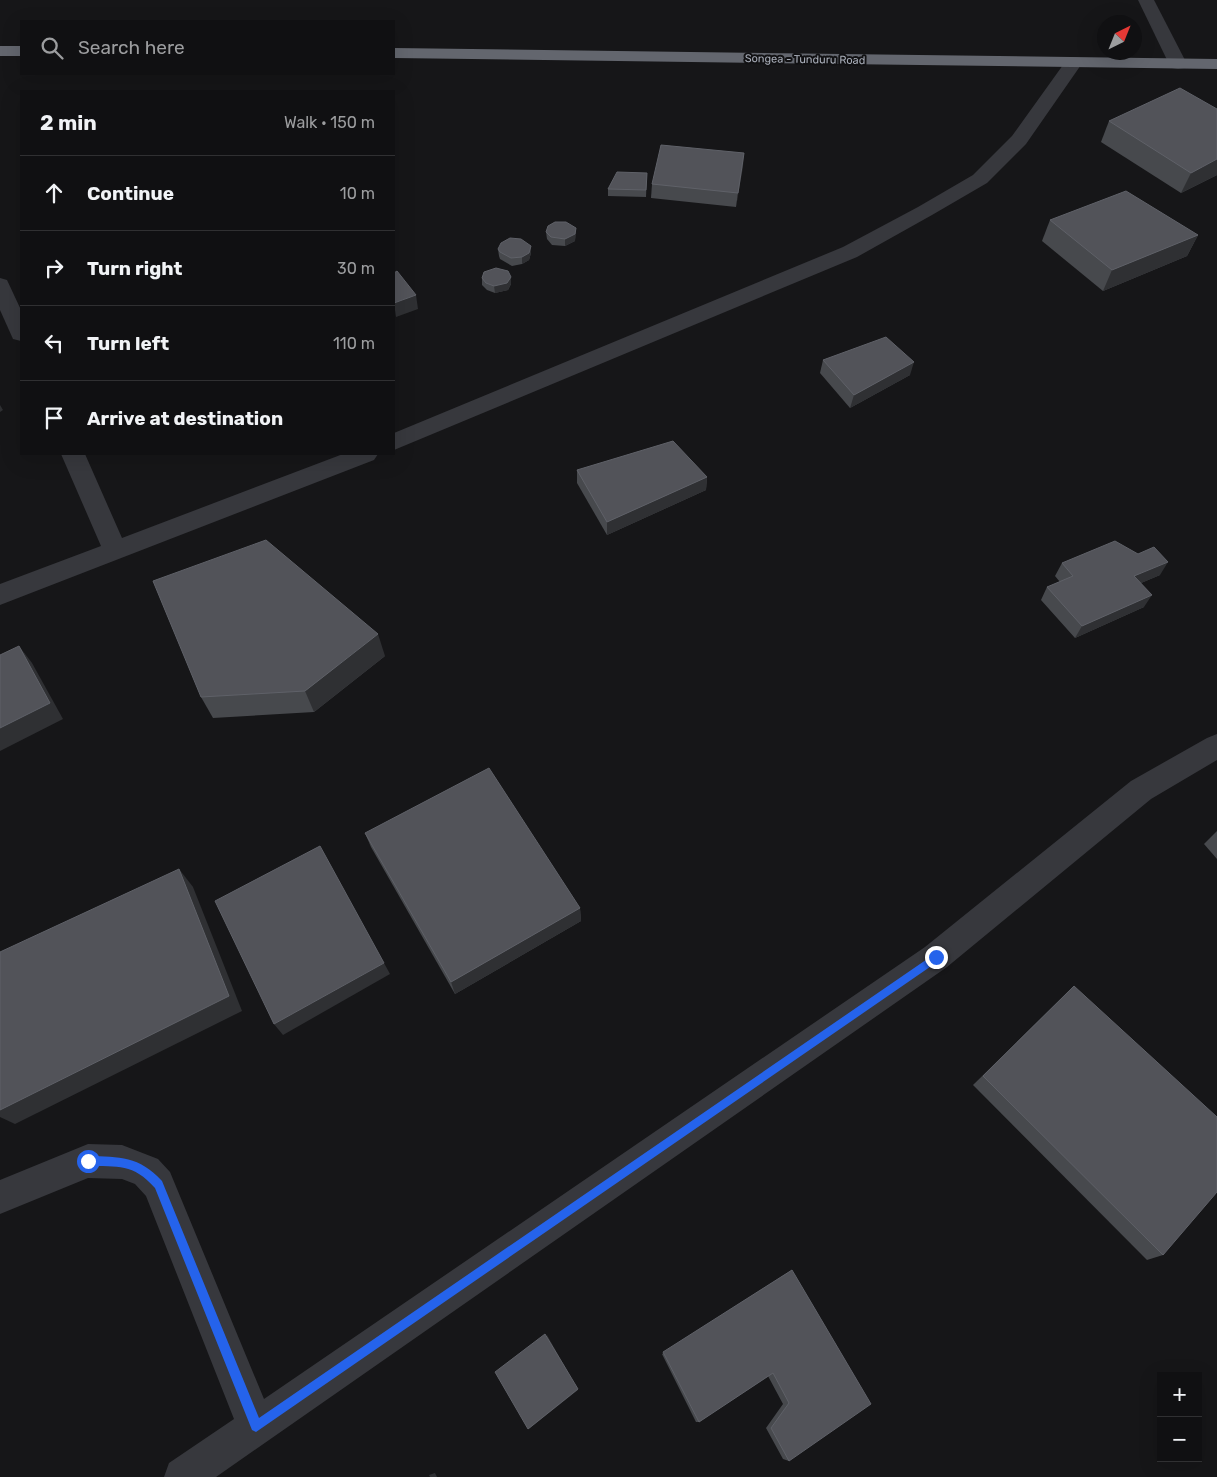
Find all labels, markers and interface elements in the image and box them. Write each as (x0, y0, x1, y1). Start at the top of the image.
north arrow (1097, 15, 1142, 60)
search box (20, 20, 395, 75)
icon: search (38, 34, 66, 62)
text: Search here (78, 36, 185, 59)
street label: Songea - Tunduru Road (745, 52, 865, 67)
text: 2 min (40, 110, 97, 135)
text: Walk · 150 m (284, 113, 375, 132)
icon: ahead (40, 179, 68, 207)
text: Continue (87, 182, 174, 205)
text: 10 m (340, 184, 375, 203)
icon: right (40, 254, 68, 282)
text: Turn right (87, 257, 182, 280)
text: 30 m (337, 259, 375, 278)
icon: left (40, 329, 68, 357)
text: Turn left (87, 332, 169, 355)
text: 110 m (333, 334, 375, 353)
icon: arrive (40, 404, 68, 432)
text: Arrive at destination (87, 407, 283, 430)
route end (925, 946, 948, 969)
route start (77, 1150, 100, 1173)
map controls (1157, 1372, 1202, 1462)
button: + (1157, 1372, 1202, 1417)
button: − (1157, 1417, 1202, 1462)

